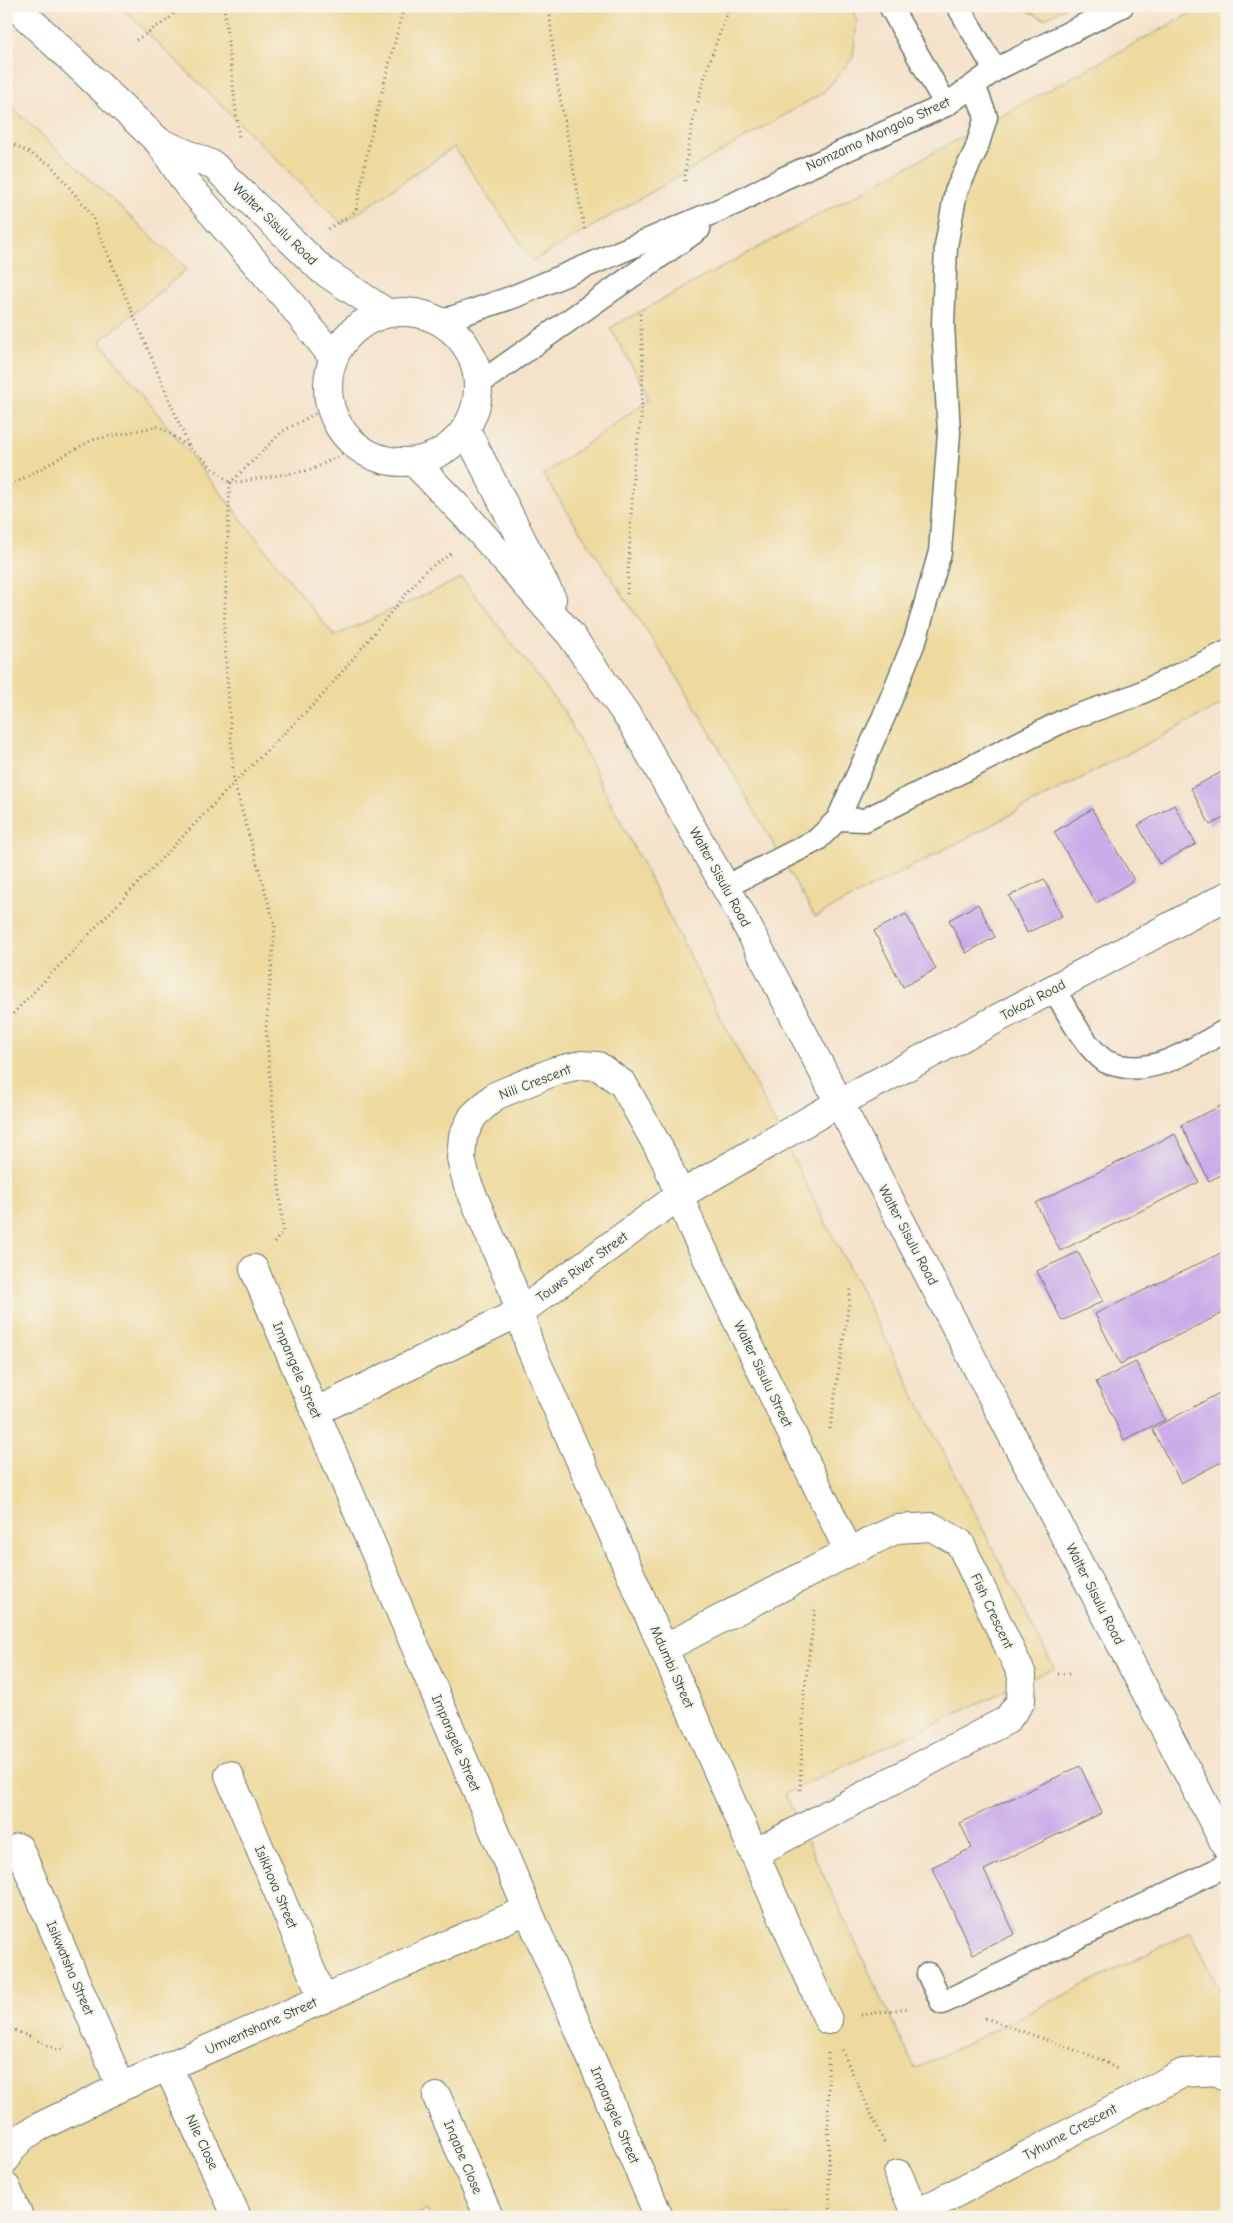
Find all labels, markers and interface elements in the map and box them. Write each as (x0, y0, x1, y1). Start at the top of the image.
street label: Nomzamo Mongolo Street (803, 93, 954, 175)
street label: Walter Sisulu Road (229, 179, 321, 269)
street label: Walter Sisulu Road (686, 824, 754, 930)
street label: Tokozi Road (998, 976, 1068, 1024)
street label: Nili Crescent (497, 1060, 574, 1103)
street label: Walter Sisulu Road (874, 1182, 942, 1288)
street label: Touws River Street (533, 1228, 632, 1306)
street label: Walter Sisulu Street (730, 1318, 797, 1431)
street label: Impangele Street (269, 1319, 325, 1422)
street label: Walter Sisulu Road (1062, 1541, 1128, 1647)
street label: Fish Crescent (967, 1570, 1017, 1652)
street label: Mdumbi Street (646, 1623, 698, 1712)
street label: Impangele Street (428, 1692, 484, 1795)
street label: Isikhova Street (251, 1843, 302, 1932)
street label: Isikwatsha Street (42, 1918, 98, 2019)
street label: Umventshane Street (202, 1993, 320, 2058)
street label: Impangele Street (587, 2064, 643, 2167)
street label: Tyhume Crescent (1020, 2100, 1121, 2164)
street label: Nile Close (182, 2112, 222, 2172)
street label: Inqabe Close (440, 2117, 486, 2197)

